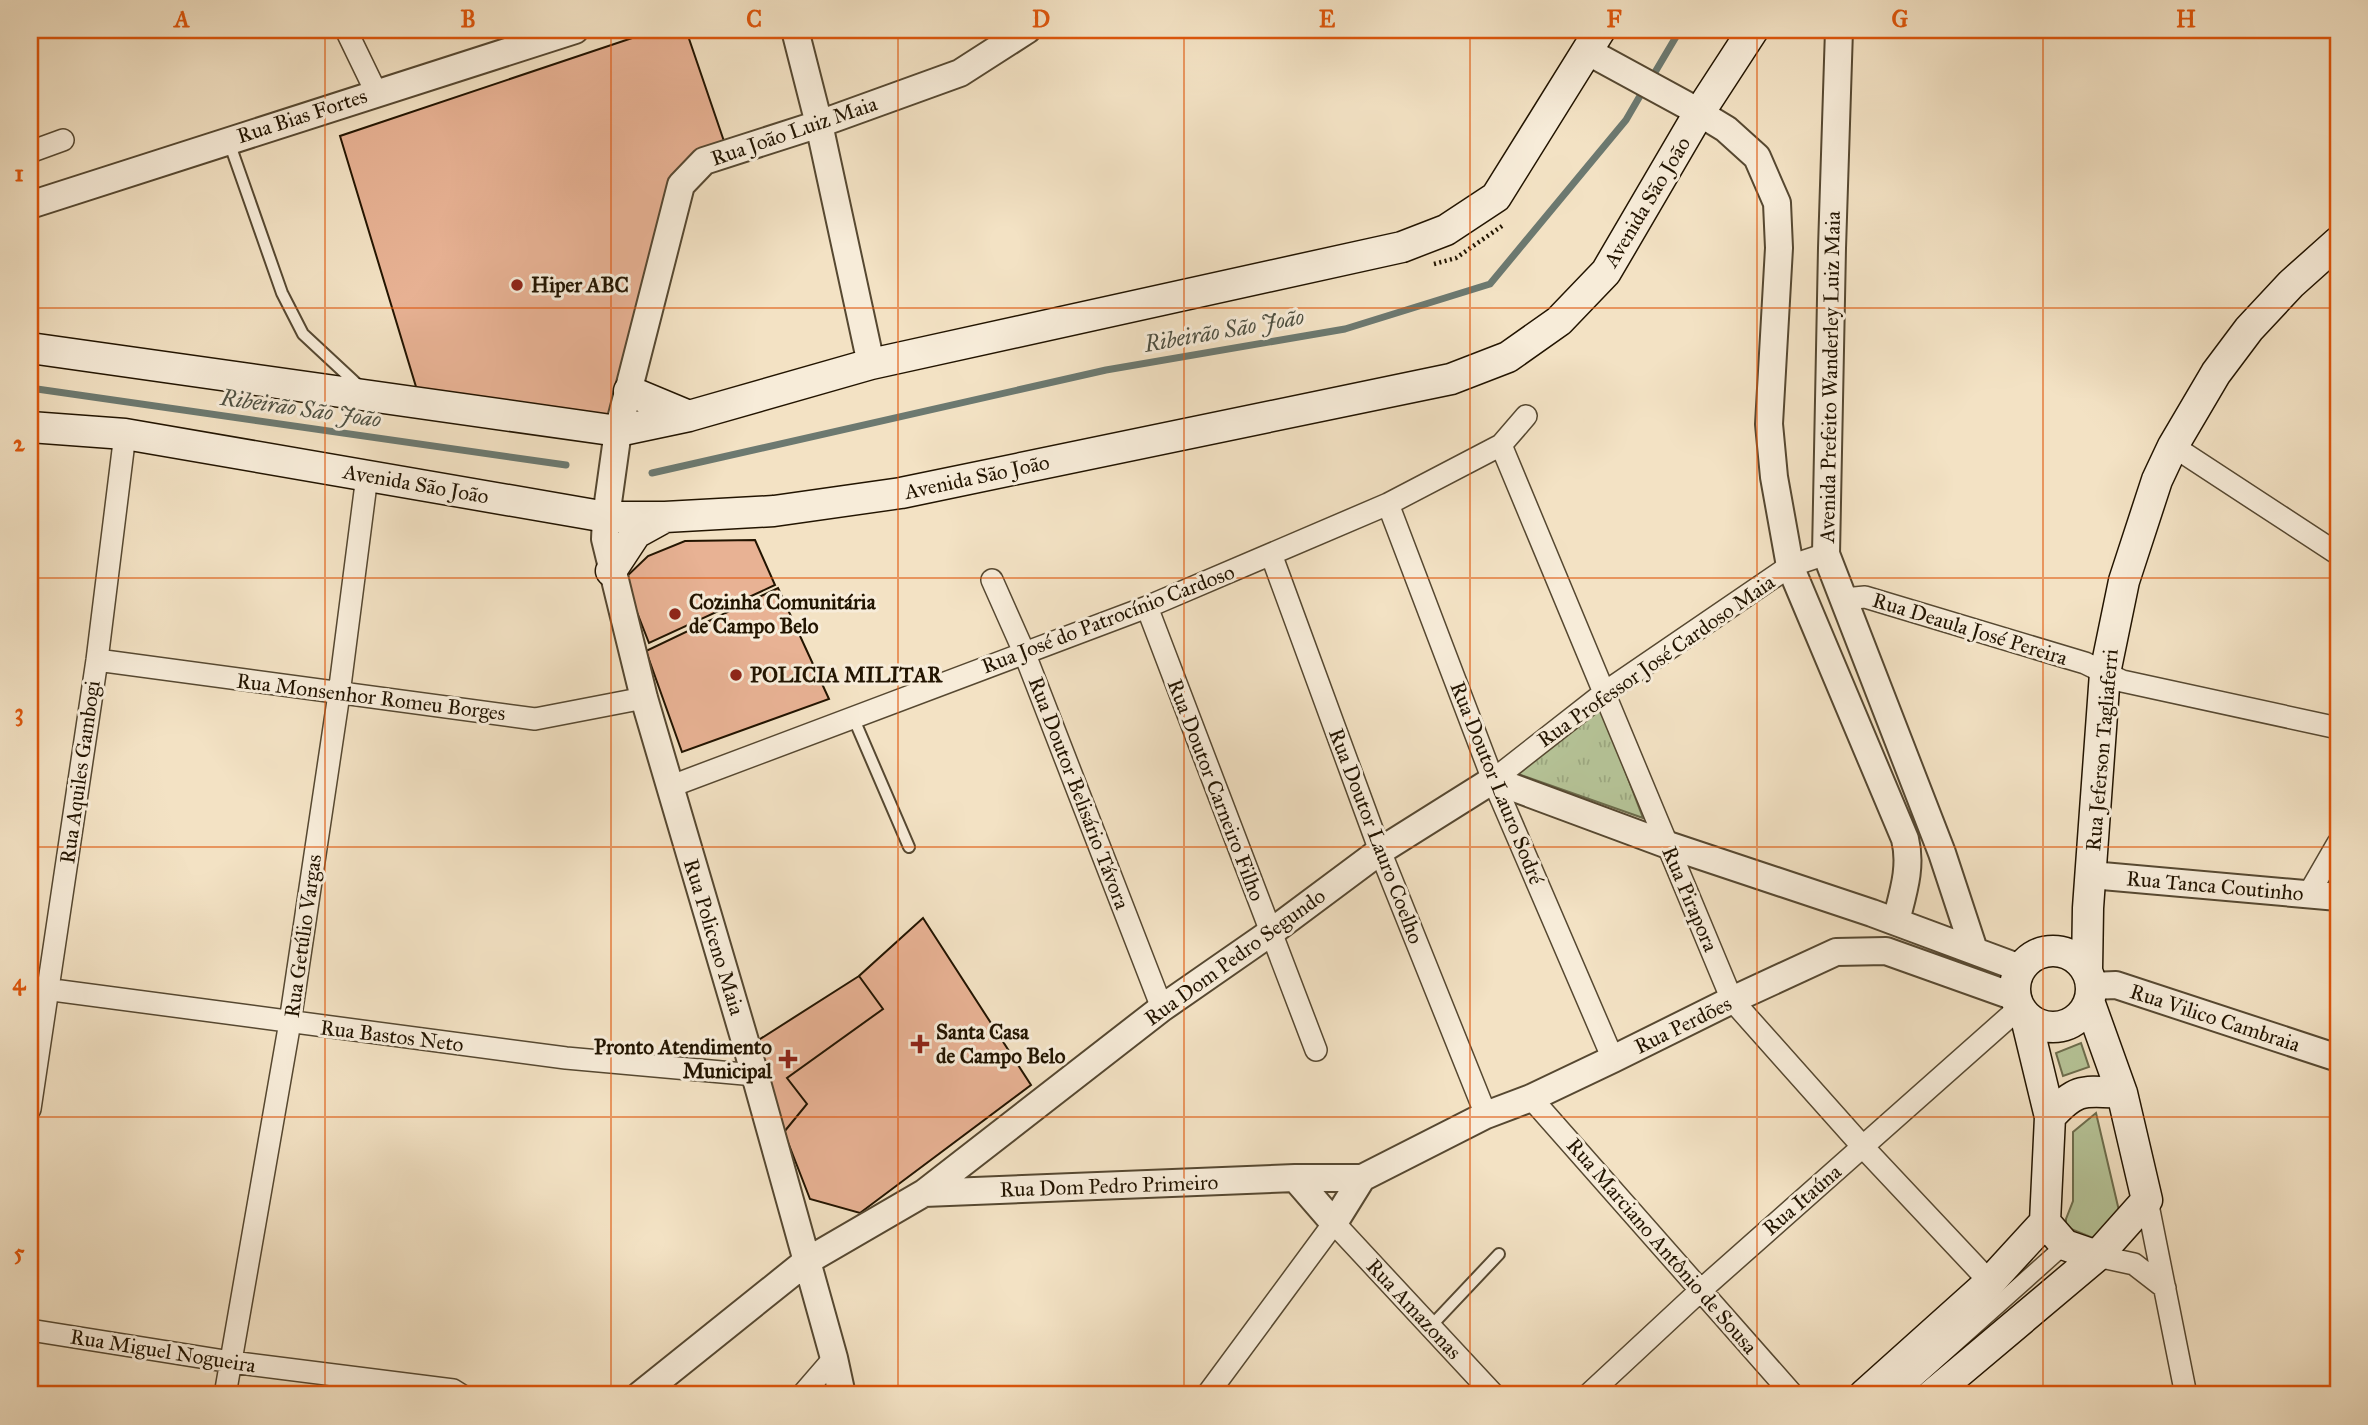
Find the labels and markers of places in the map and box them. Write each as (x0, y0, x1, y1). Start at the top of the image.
place label: Hiper ABC (531, 272, 629, 298)
marker: Hiper ABC (509, 277, 525, 293)
place label: Cozinha Comunitária de Campo Belo (689, 589, 877, 639)
marker: Cozinha Comunitária de Campo Belo (667, 606, 683, 622)
place label: POLICIA MILITAR (750, 662, 943, 688)
marker: POLICIA MILITAR (728, 667, 744, 683)
place label: Santa Casa de Campo Belo (936, 1019, 1066, 1069)
place label: Pronto Atendimento Municipal (594, 1034, 773, 1084)
marker: Santa Casa de Campo Belo (910, 1034, 930, 1054)
marker: Pronto Atendimento Municipal (778, 1049, 798, 1069)

